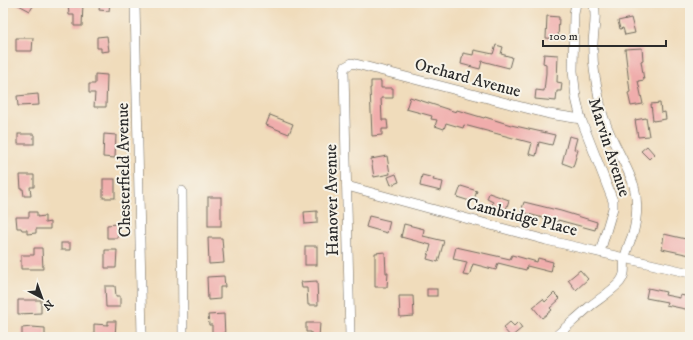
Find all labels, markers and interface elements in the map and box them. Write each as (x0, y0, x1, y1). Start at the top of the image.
scale bar (543, 22, 666, 48)
text: 100 m (549, 29, 578, 44)
street label: Orchard Avenue (412, 53, 523, 103)
street label: Marvin Avenue (583, 95, 635, 200)
street label: Chesterfield Avenue (112, 103, 136, 237)
street label: Hanover Avenue (320, 144, 344, 256)
street label: Cambridge Place (464, 193, 580, 241)
north arrow (22, 278, 62, 318)
text: N (40, 297, 56, 313)

